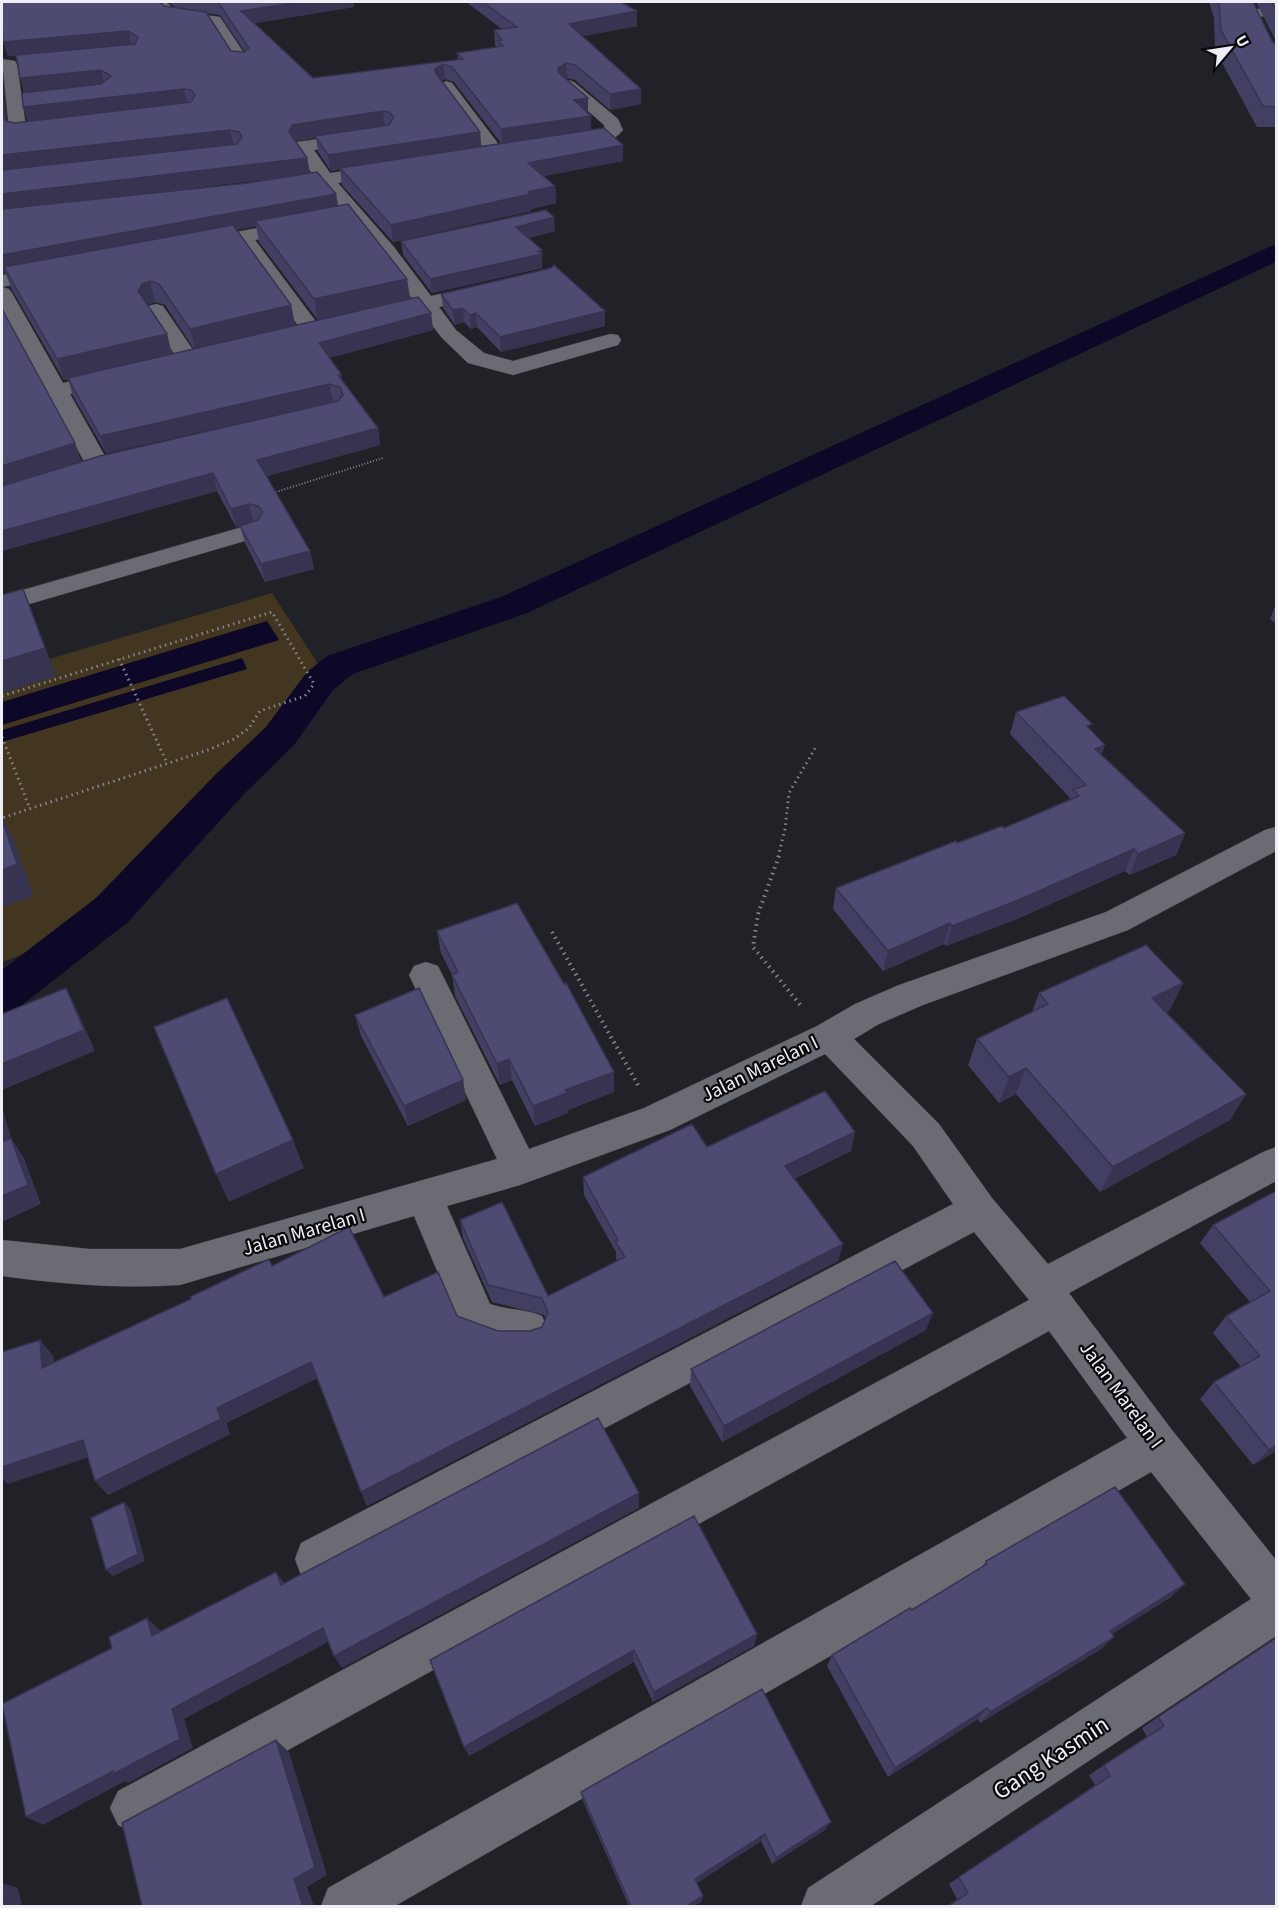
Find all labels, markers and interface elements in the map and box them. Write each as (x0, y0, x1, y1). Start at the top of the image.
north arrow (1200, 18, 1260, 78)
text: U (1230, 31, 1254, 51)
street label: Jalan Marelan I (697, 1029, 823, 1109)
street label: Jalan Marelan I (239, 1201, 369, 1263)
street label: Jalan Marelan I (1073, 1336, 1169, 1454)
street label: Gang Kasmin (986, 1707, 1116, 1809)

